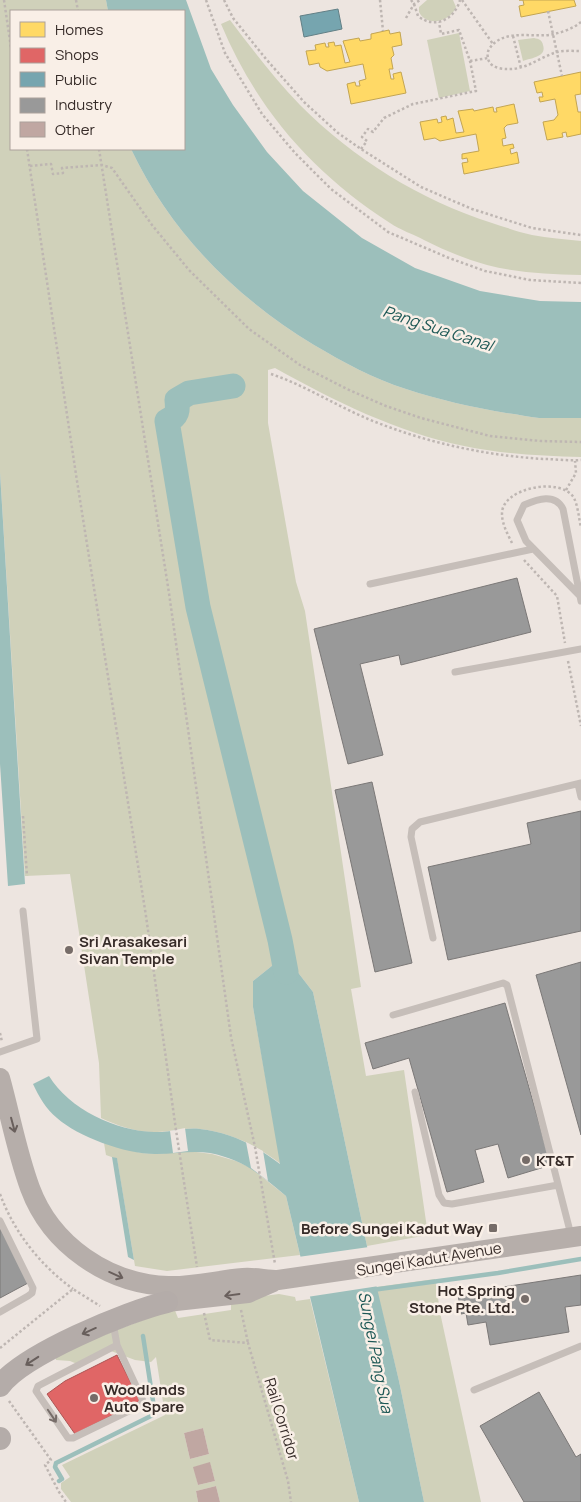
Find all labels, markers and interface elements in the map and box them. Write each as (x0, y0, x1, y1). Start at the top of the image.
legend (10, 10, 185, 150)
text: Homes (55, 19, 104, 40)
text: Shops (55, 44, 99, 65)
text: Public (55, 69, 97, 90)
text: Industry (55, 94, 112, 115)
text: Other (55, 119, 96, 140)
water label: Pang Sua Canal (380, 300, 498, 357)
place label: Sri Arasakesari Sivan Temple (79, 931, 187, 969)
marker: Sri Arasakesari Sivan Temple (63, 944, 75, 956)
one-way arrow (8, 1117, 18, 1133)
place label: KT&T (536, 1150, 574, 1171)
marker: KT&T (520, 1154, 532, 1166)
place label: Before Sungei Kadut Way (301, 1218, 484, 1239)
marker: Before Sungei Kadut Way (487, 1222, 499, 1234)
street label: Sungei Kadut Avenue (355, 1237, 503, 1281)
one-way arrow (108, 1271, 123, 1280)
place label: Hot Spring Stone Pte. Ltd. (409, 1280, 515, 1318)
water label: Sungei Pang Sua (353, 1289, 399, 1416)
one-way arrow (224, 1291, 240, 1301)
marker: Hot Spring Stone Pte. Ltd. (519, 1293, 531, 1305)
one-way arrow (82, 1327, 97, 1336)
one-way arrow (25, 1356, 39, 1366)
street label: Rail Corridor (260, 1375, 305, 1463)
place label: Woodlands Auto Spare (104, 1379, 185, 1417)
marker: Woodlands Auto Spare (88, 1392, 100, 1404)
one-way arrow (47, 1409, 57, 1423)

